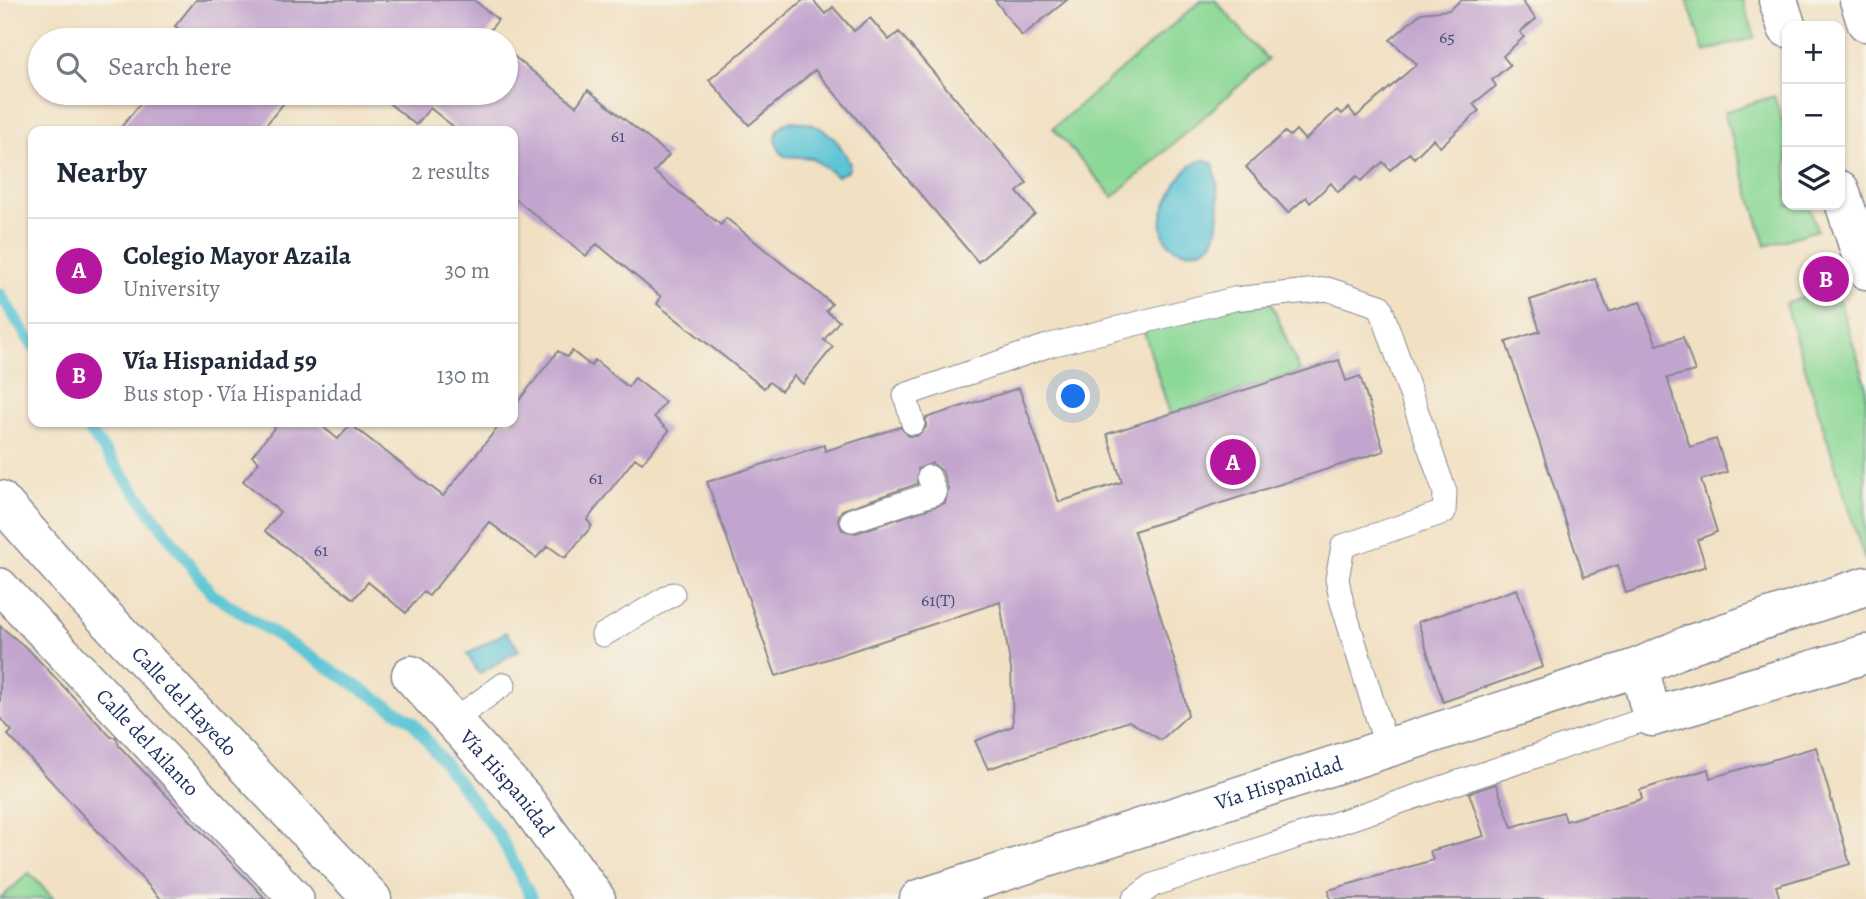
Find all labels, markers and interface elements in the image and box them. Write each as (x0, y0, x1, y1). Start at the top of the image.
map controls (1782, 21, 1845, 210)
button: + (1782, 21, 1845, 84)
house number: 65 (1439, 25, 1455, 49)
search box (28, 28, 518, 105)
icon: search (52, 48, 90, 86)
text: Search here (108, 49, 232, 84)
button: − (1782, 84, 1845, 147)
house number: 61 (611, 124, 625, 148)
button: layers (1782, 147, 1845, 210)
text: Nearby (56, 152, 147, 192)
text: 2 results (412, 156, 490, 187)
text: Colegio Mayor Azaila (123, 238, 351, 273)
pin: B (1803, 253, 1849, 305)
text: A (72, 255, 86, 286)
text: 30 m (444, 255, 490, 286)
text: University (123, 273, 220, 304)
text: Vía Hispanidad 59 (123, 343, 317, 378)
text: B (72, 360, 86, 391)
text: 130 m (437, 360, 490, 391)
text: Bus stop · Vía Hispanidad (123, 378, 362, 409)
your location (1056, 379, 1090, 413)
pin: A (1210, 436, 1256, 488)
house number: 61 (589, 466, 603, 490)
house number: 61 (314, 538, 328, 562)
house number: 61(T) (921, 588, 955, 612)
street label: Calle del Hayedo (125, 640, 243, 762)
street label: Calle del Ailanto (90, 682, 205, 802)
street label: Vía Hispanidad (453, 723, 561, 843)
street label: Vía Hispanidad (1210, 749, 1347, 817)

